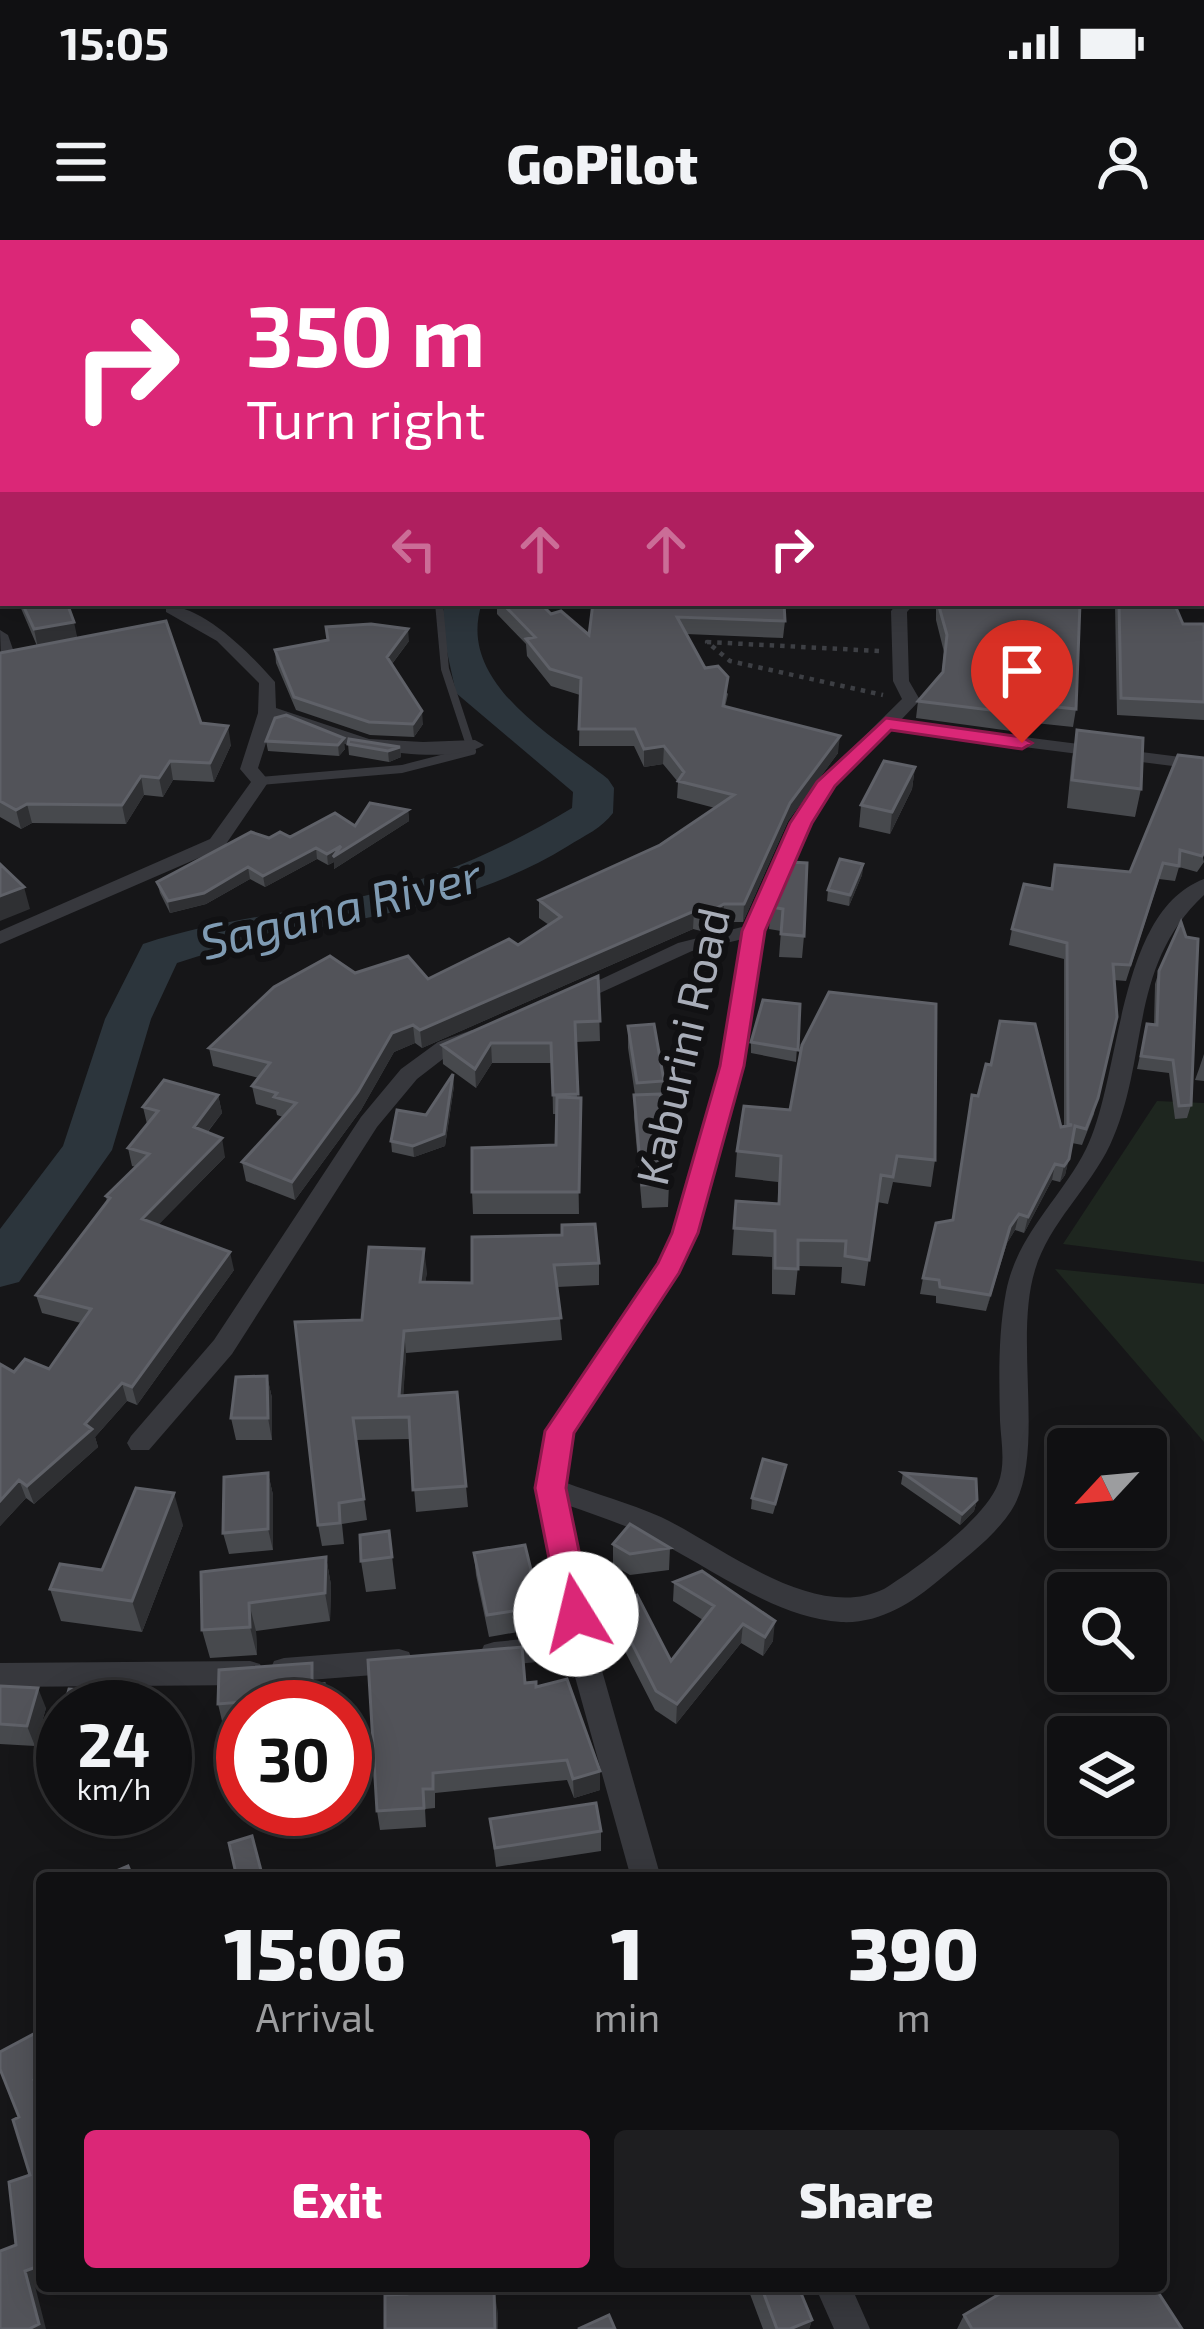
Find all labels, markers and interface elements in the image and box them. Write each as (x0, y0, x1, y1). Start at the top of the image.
text: 15:05 (60, 15, 169, 69)
icon: menu (48, 129, 114, 195)
icon: person (1090, 129, 1156, 195)
text: GoPilot (506, 130, 698, 195)
text: 350 m (246, 283, 485, 384)
icon: right (48, 288, 204, 444)
text: Turn right (246, 385, 486, 450)
icon: left (381, 516, 447, 582)
icon: ahead (507, 516, 573, 582)
icon: ahead (633, 516, 699, 582)
icon: right (759, 516, 825, 582)
pin (971, 620, 1073, 743)
icon: arrive (989, 638, 1055, 704)
water label: Sagana River (194, 844, 487, 970)
street label: Kaburini Road (623, 902, 739, 1190)
north arrow (1047, 1428, 1167, 1548)
map controls (1047, 1428, 1167, 1836)
position arrow (513, 1551, 639, 1677)
button: search (1047, 1572, 1167, 1692)
speed limit sign: 30 (216, 1680, 372, 1836)
text: 24 (77, 1707, 151, 1779)
button: layers (1047, 1716, 1167, 1836)
text: km/h (77, 1770, 151, 1806)
text: 15:06 (224, 1908, 406, 1994)
text: 1 (611, 1908, 643, 1994)
text: 390 (848, 1908, 979, 1994)
text: Arrival (256, 1993, 374, 2040)
text: min (594, 1993, 660, 2040)
text: m (896, 1993, 931, 2040)
button: Exit (84, 2130, 590, 2268)
button: Share (614, 2130, 1119, 2268)

